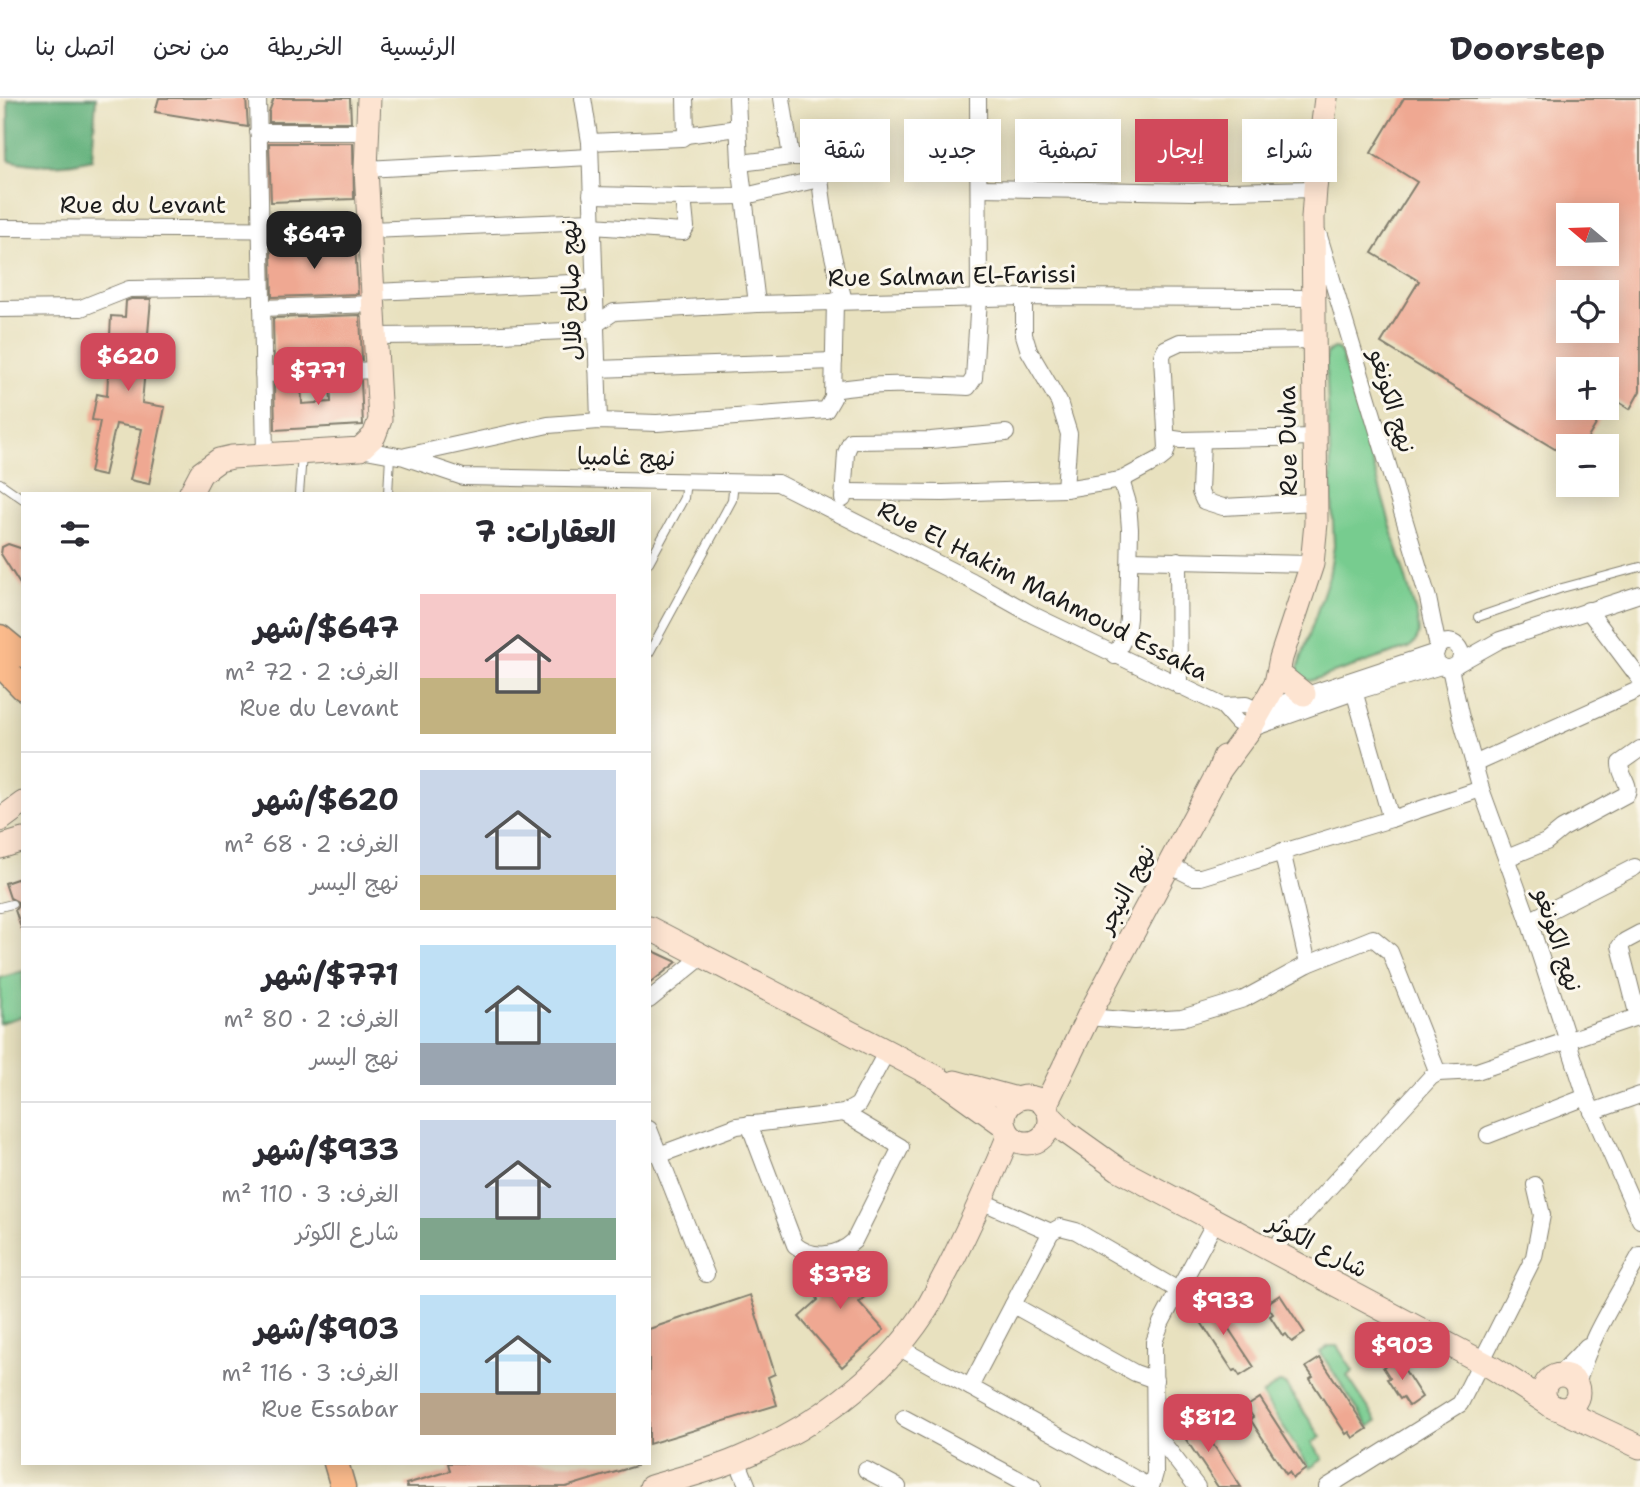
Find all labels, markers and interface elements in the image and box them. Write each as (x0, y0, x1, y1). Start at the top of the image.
text: Doorstep (1450, 26, 1605, 71)
text: اتصل بنا (35, 31, 115, 63)
text: من نحن (153, 31, 230, 63)
text: الخريطة (268, 31, 343, 63)
text: الرئيسية (381, 31, 456, 63)
chip: شقة (800, 119, 890, 182)
chip: جديد (904, 119, 1001, 182)
chip: تصفية (1015, 119, 1121, 182)
chip: إيجار (1135, 119, 1228, 182)
chip: شراء (1242, 119, 1337, 182)
street label: Rue du Levant (60, 189, 226, 221)
north arrow (1556, 203, 1619, 266)
map controls (1556, 203, 1619, 497)
pin: $647 (273, 212, 355, 271)
text: $647 (282, 219, 346, 249)
street label: نهج صالح قلال (553, 219, 589, 361)
street label: Rue Salman El-Farissi (827, 258, 1077, 294)
button: locate (1556, 280, 1619, 343)
pin: $620 (87, 334, 169, 393)
text: $620 (97, 341, 159, 371)
street label: نهج الكونغو (1361, 344, 1423, 457)
pin: $771 (277, 348, 359, 407)
text: $771 (290, 355, 346, 385)
button: + (1556, 357, 1619, 420)
street label: Rue Duha (1271, 385, 1305, 497)
button: − (1556, 434, 1619, 497)
street label: نهج غامبيا (577, 440, 675, 474)
street label: Rue El Hakim Mahmoud Essaka (872, 493, 1214, 689)
text: العقارات: 7 (475, 511, 616, 552)
icon: filters (56, 515, 94, 553)
text: $647/شهر (254, 607, 399, 648)
icon: home (476, 622, 560, 706)
text: الغرف: 2 · 72 m² (225, 657, 399, 687)
text: Rue du Levant (240, 693, 399, 723)
text: $620/شهر (254, 779, 399, 820)
icon: home (476, 798, 560, 882)
text: الغرف: 2 · 68 m² (224, 829, 399, 859)
street label: نهج النيجر (1089, 839, 1163, 940)
text: نهج اليسر (310, 867, 399, 897)
street label: نهج الكونغو (1526, 883, 1590, 996)
text: $771/شهر (263, 954, 399, 995)
icon: home (476, 973, 560, 1057)
text: الغرف: 2 · 80 m² (223, 1004, 399, 1034)
text: نهج اليسر (310, 1042, 399, 1072)
text: $933/شهر (255, 1129, 399, 1170)
icon: home (476, 1148, 560, 1232)
text: الغرف: 3 · 110 m² (221, 1179, 399, 1209)
street label: شارع الكوثر (1261, 1206, 1373, 1286)
text: شارع الكوثر (296, 1217, 399, 1247)
pin: $378 (799, 1252, 881, 1311)
text: $378 (809, 1259, 871, 1289)
pin: $933 (1182, 1278, 1264, 1337)
text: $933 (1192, 1285, 1254, 1315)
text: $903/شهر (255, 1308, 399, 1349)
pin: $903 (1361, 1322, 1443, 1382)
icon: home (476, 1323, 560, 1407)
text: $903 (1371, 1330, 1433, 1360)
text: الغرف: 3 · 116 m² (221, 1358, 399, 1388)
text: Rue Essabar (261, 1394, 399, 1424)
pin: $812 (1167, 1394, 1249, 1454)
text: $812 (1179, 1402, 1237, 1432)

